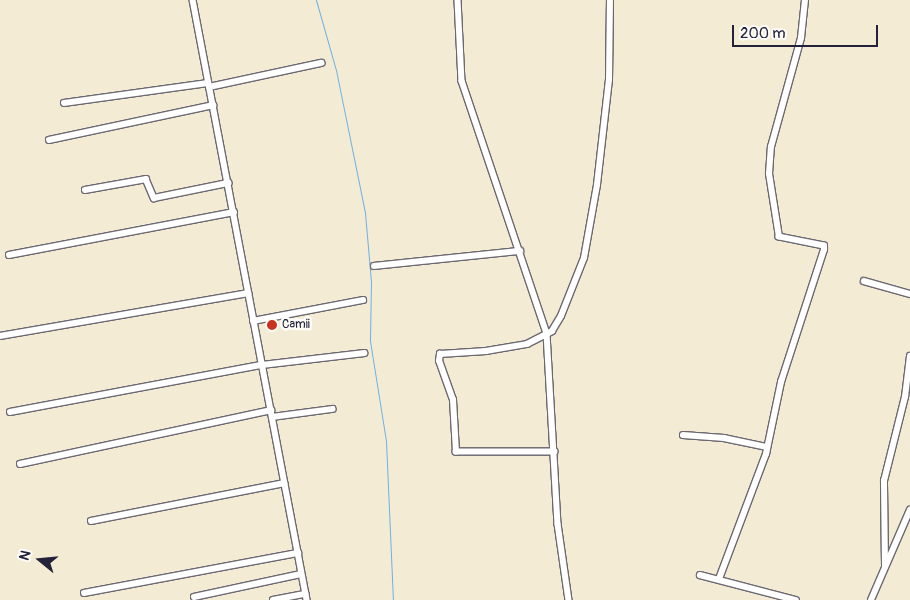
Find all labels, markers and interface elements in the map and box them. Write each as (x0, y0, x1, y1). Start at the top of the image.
scale bar (735, 15, 881, 47)
text: 200 m (740, 24, 785, 43)
place label: Camii (282, 318, 310, 332)
marker: Camii (266, 319, 278, 331)
north arrow (15, 535, 65, 585)
text: N (16, 548, 35, 562)

